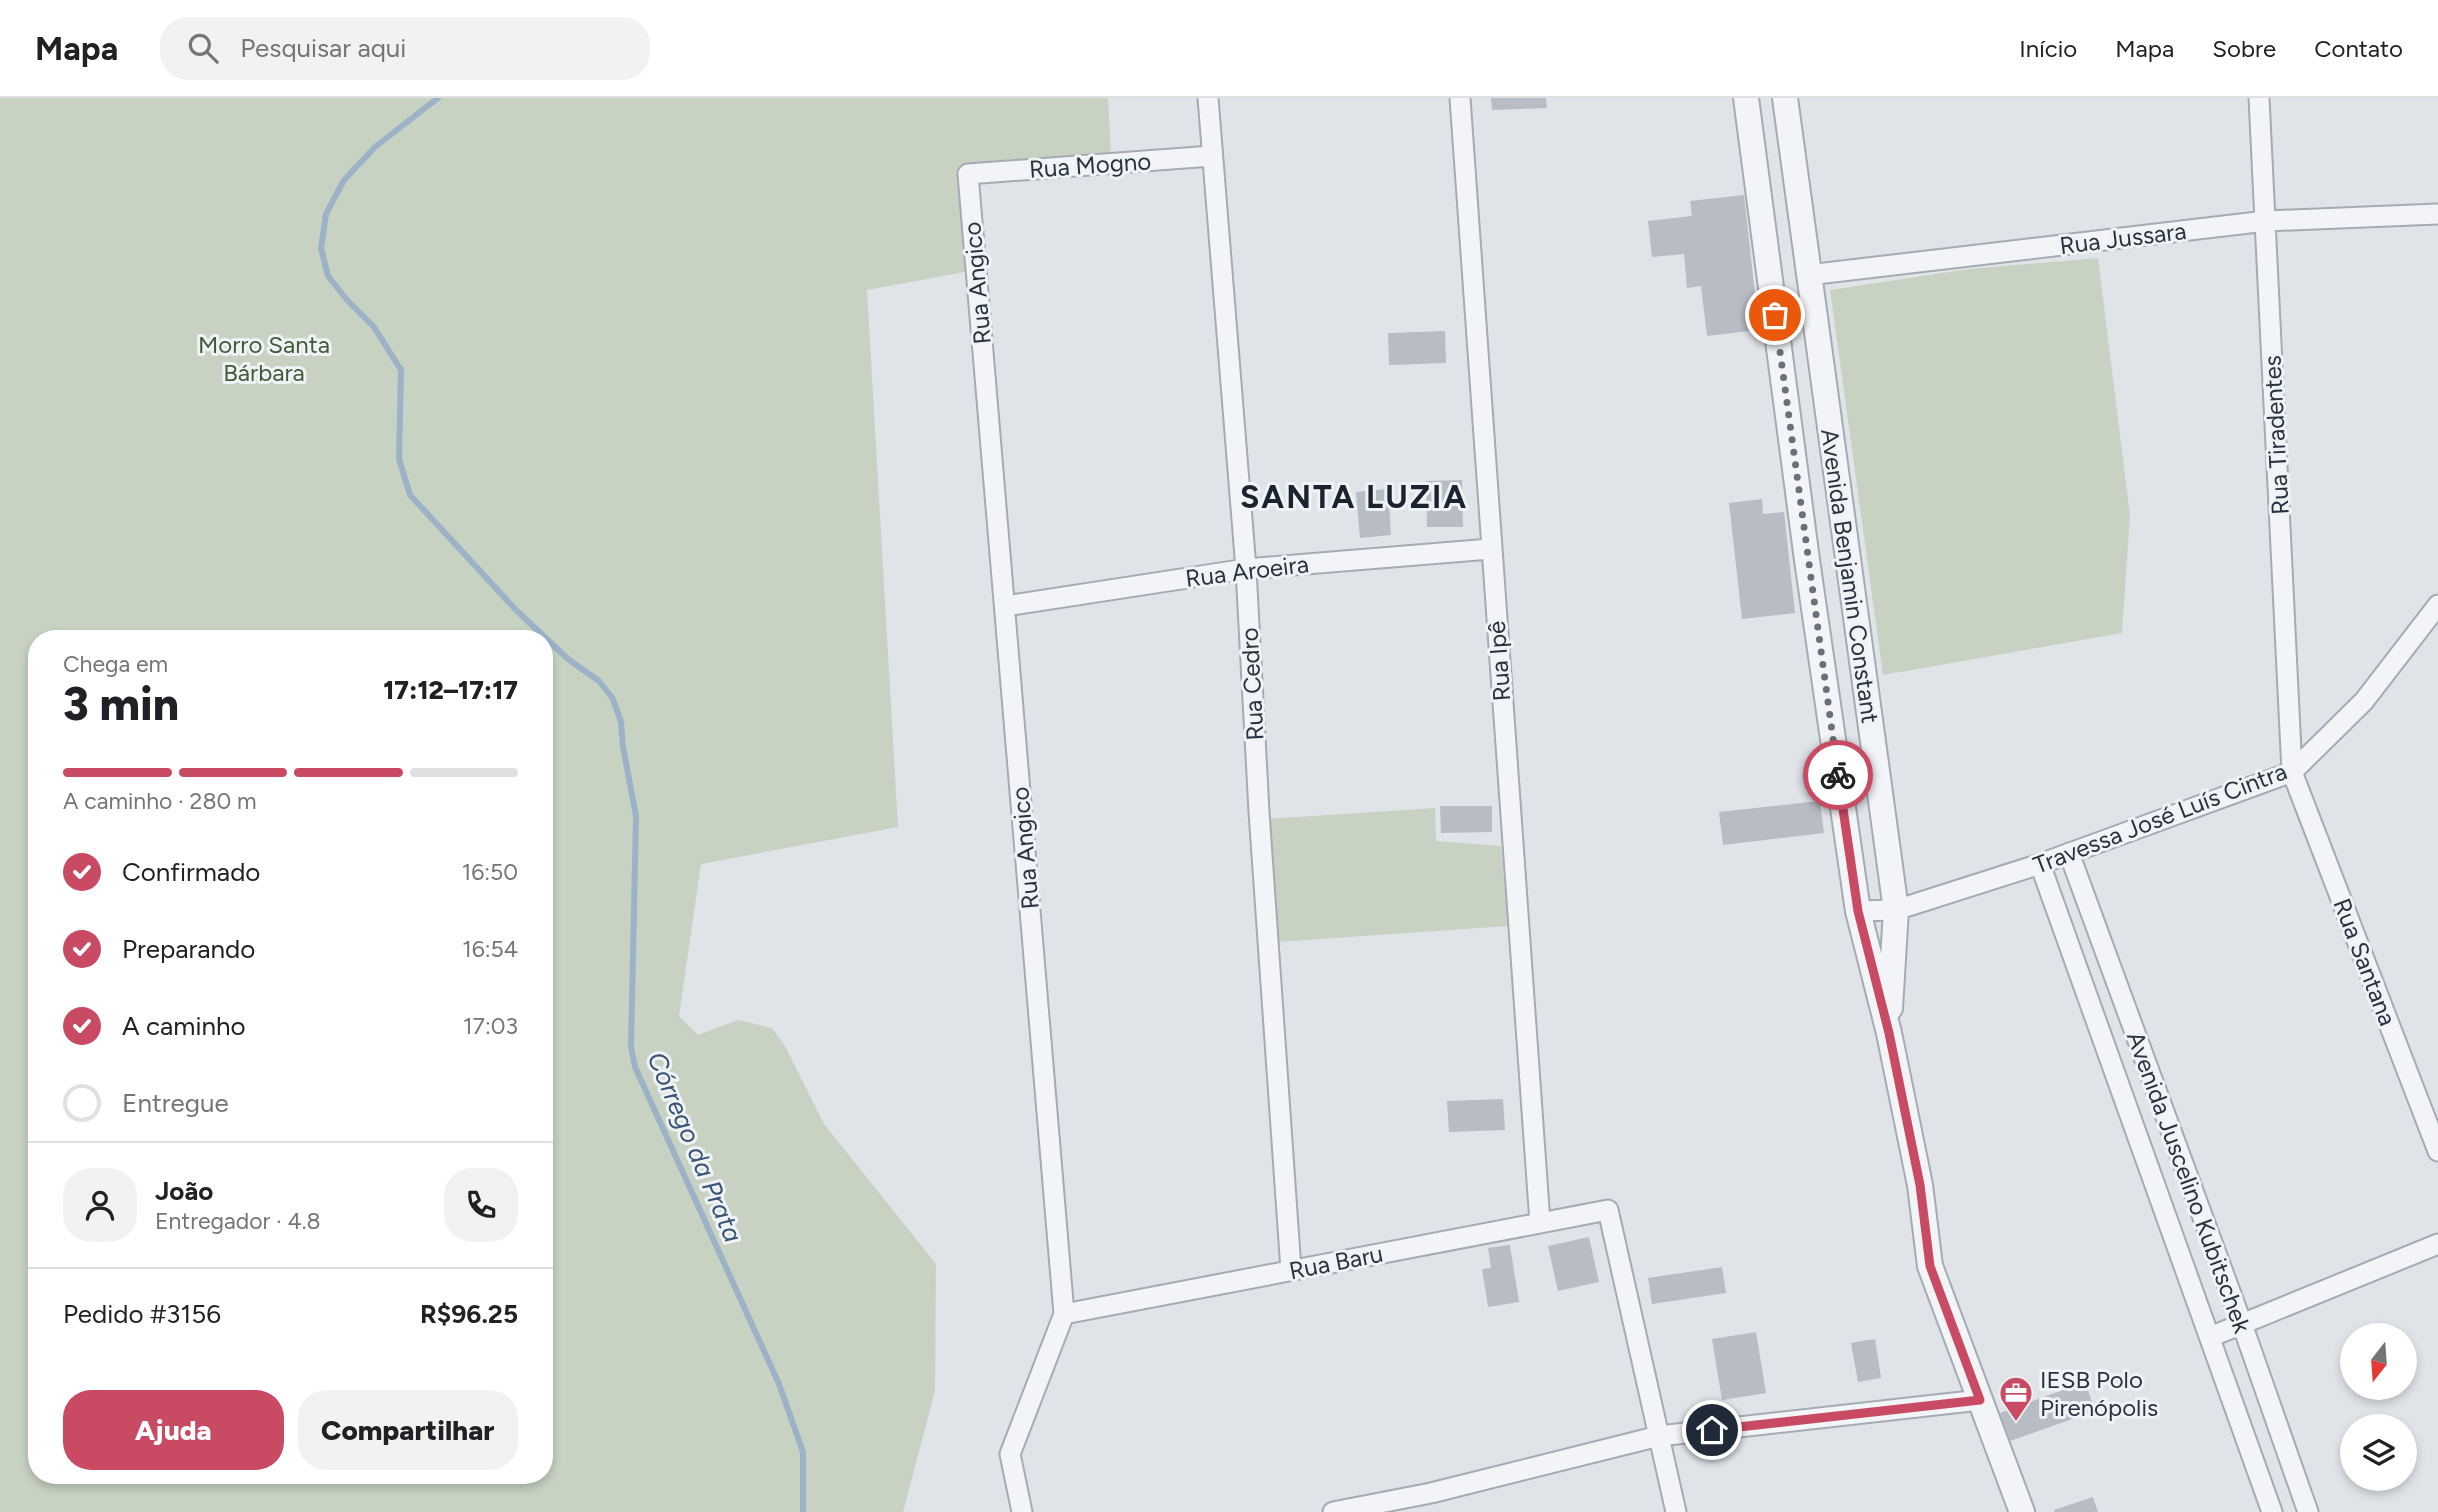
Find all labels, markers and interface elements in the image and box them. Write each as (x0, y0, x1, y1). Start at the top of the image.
search box (160, 17, 650, 80)
text: Mapa (35, 29, 118, 68)
icon: search (184, 29, 222, 67)
text: Pesquisar aqui (240, 32, 406, 64)
text: Início (2019, 34, 2077, 63)
text: Mapa (2115, 34, 2174, 63)
text: Sobre (2212, 34, 2276, 63)
text: Contato (2314, 34, 2403, 63)
street label: Rua Mogno (1028, 146, 1152, 184)
street label: Rua Jussara (2058, 216, 2188, 260)
street label: Rua Angico (957, 221, 997, 345)
pin (1745, 285, 1805, 345)
icon: bag (1756, 296, 1794, 334)
park label: Morro Santa Bárbara (198, 330, 330, 387)
street label: Rua Tiradentes (2257, 355, 2295, 515)
street label: Avenida Benjamin Constant (1815, 427, 1885, 725)
district label: SANTA LUZIA (1240, 478, 1468, 516)
street label: Rua Aroeira (1184, 549, 1310, 593)
street label: Rua Ipê (1482, 620, 1516, 702)
street label: Rua Cedro (1235, 627, 1269, 741)
text: Chega em (63, 650, 168, 678)
text: 17:12–17:17 (383, 674, 518, 706)
text: 3 min (63, 676, 179, 732)
courier (1803, 740, 1873, 810)
icon: bike (1819, 756, 1857, 794)
street label: Travessa José Luís Cintra (2029, 756, 2291, 880)
street label: Rua Angico (1005, 786, 1045, 910)
text: A caminho · 280 m (63, 787, 257, 815)
icon: check (63, 853, 101, 891)
text: Confirmado (122, 856, 260, 888)
text: 16:50 (462, 858, 518, 886)
street label: Rua Santana (2327, 894, 2403, 1030)
icon: check (63, 930, 101, 968)
text: Preparando (122, 933, 255, 965)
text: 16:54 (462, 935, 518, 963)
icon: check (63, 1007, 101, 1045)
text: A caminho (122, 1010, 246, 1042)
text: 17:03 (463, 1012, 518, 1040)
street label: Avenida Juscelino Kubitschek (2121, 1027, 2257, 1337)
water label: Córrego da Prata (640, 1047, 750, 1247)
text: Entregue (122, 1087, 229, 1119)
button: person (63, 1168, 137, 1242)
button: phone (444, 1168, 518, 1242)
text: João (155, 1175, 213, 1207)
text: Entregador · 4.8 (155, 1207, 321, 1235)
street label: Rua Baru (1287, 1239, 1385, 1285)
text: Pedido #3156 (63, 1298, 221, 1330)
text: R$96.25 (420, 1298, 518, 1330)
north arrow (2340, 1323, 2417, 1400)
map controls (2340, 1323, 2417, 1491)
place label: IESB Polo Pirenópolis (2040, 1365, 2158, 1422)
office icon: IESB Polo Pirenópolis (1997, 1374, 2035, 1423)
button: Ajuda (63, 1390, 284, 1470)
button: Compartilhar (298, 1390, 518, 1470)
pin (1682, 1400, 1742, 1460)
icon: home (1693, 1411, 1731, 1449)
button: layers (2340, 1414, 2417, 1491)

